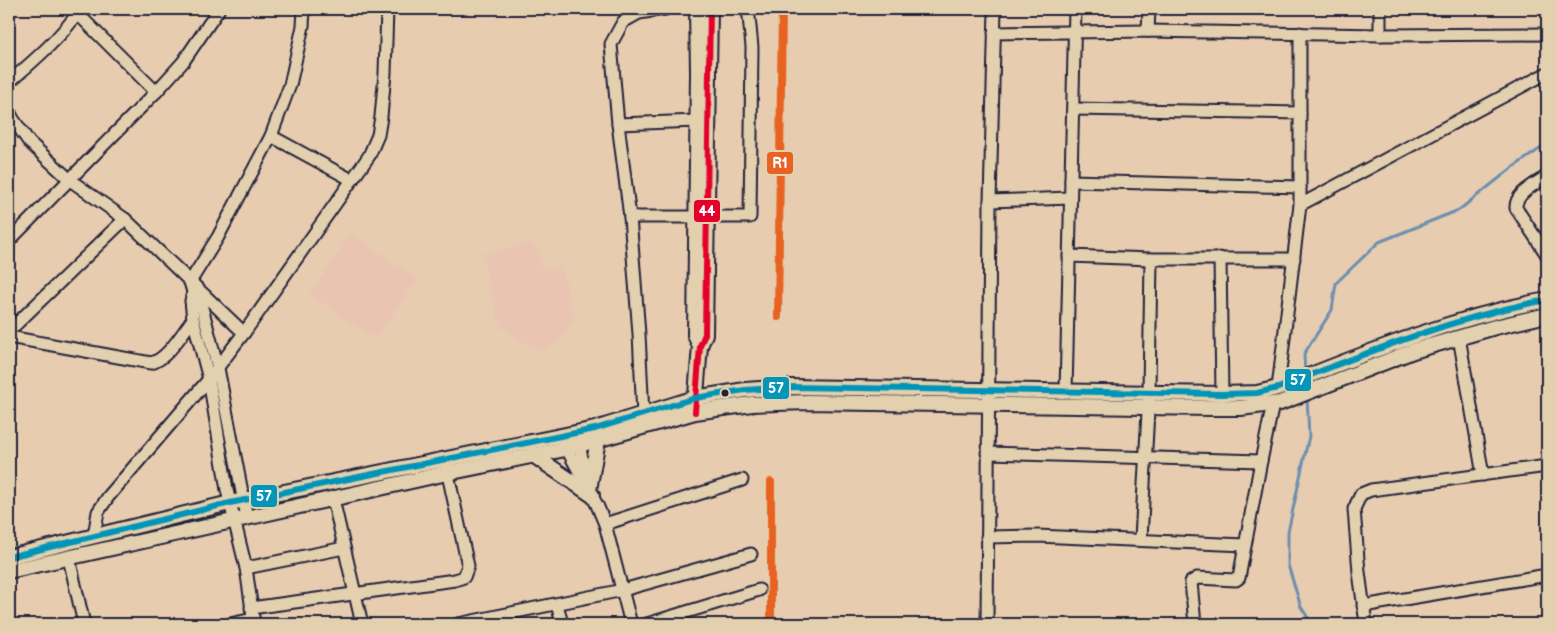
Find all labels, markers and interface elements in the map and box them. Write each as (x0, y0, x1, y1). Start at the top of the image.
line badge: R1 (766, 151, 794, 175)
text: R1 (772, 155, 788, 172)
line badge: 44 (693, 199, 721, 223)
text: 44 (699, 203, 716, 220)
line badge: 57 (1284, 368, 1312, 392)
text: 57 (1290, 372, 1306, 389)
line badge: 57 (762, 376, 790, 400)
text: 57 (768, 380, 784, 397)
unlabelled marker (720, 388, 730, 398)
line badge: 57 (250, 484, 278, 508)
text: 57 (256, 488, 272, 505)

